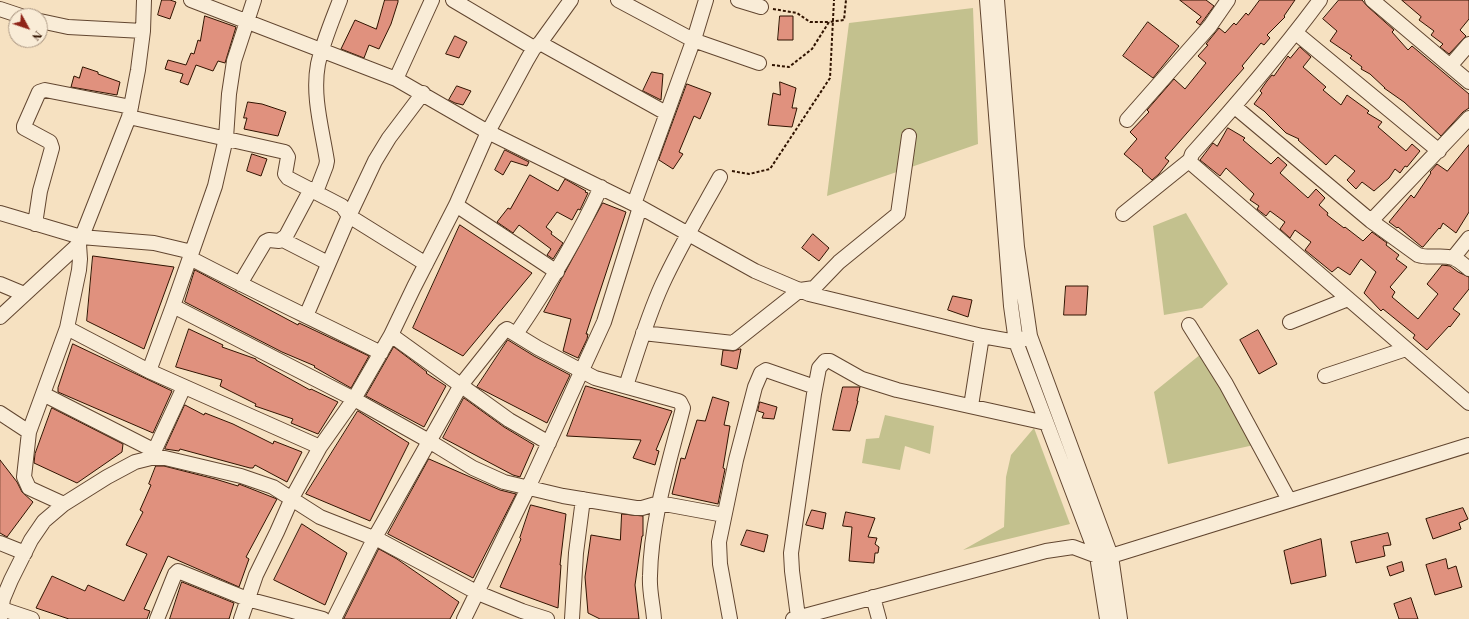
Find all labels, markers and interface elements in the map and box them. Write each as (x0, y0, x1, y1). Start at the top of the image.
north arrow (8, 8, 48, 48)
text: N (28, 27, 45, 43)

